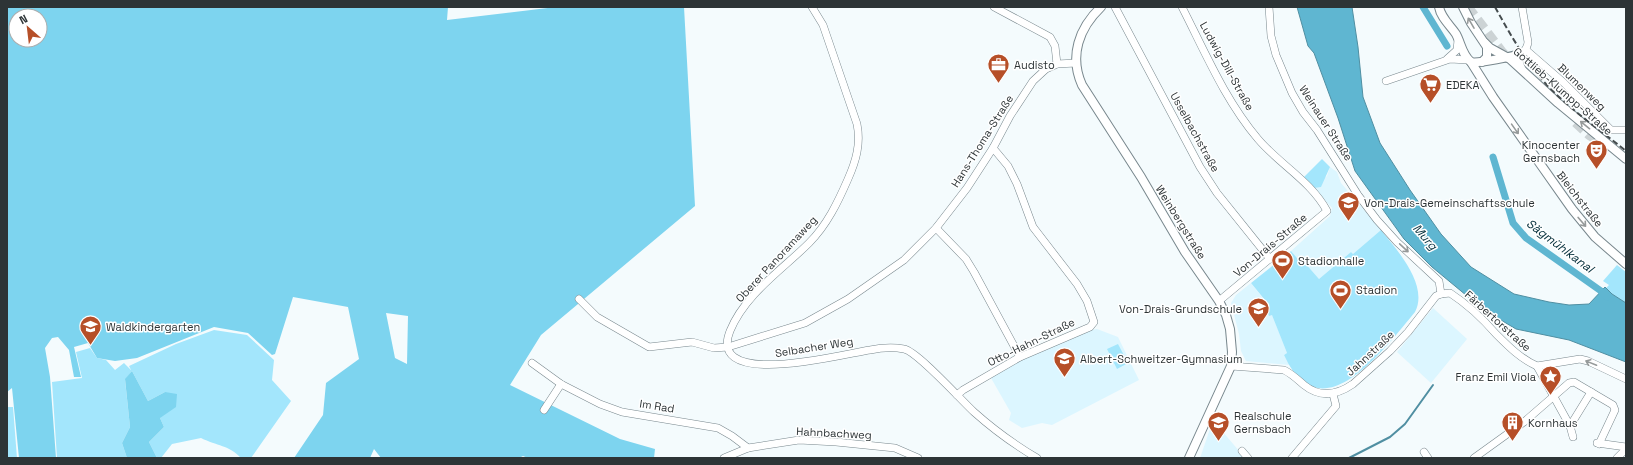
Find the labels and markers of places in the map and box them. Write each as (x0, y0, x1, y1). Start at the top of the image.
office icon: Audisto (986, 52, 1012, 85)
place label: Audisto (1014, 58, 1055, 72)
supermarket icon: EDEKA (1418, 72, 1444, 105)
place label: EDEKA (1446, 78, 1479, 92)
place label: Kinocenter Gernsbach (1522, 138, 1580, 165)
theatre icon: Kinocenter Gernsbach (1583, 138, 1609, 171)
school or university icon: Von-Drais-Gemeinschaftsschule (1335, 190, 1361, 223)
place label: Von-Drais-Gemeinschaftsschule (1364, 196, 1535, 210)
sports icon: Stadionhalle (1269, 248, 1295, 281)
place label: Stadionhalle (1298, 254, 1364, 268)
sports icon: Stadion (1328, 277, 1354, 310)
place label: Stadion (1356, 283, 1397, 297)
school or university icon: Von-Drais-Grundschule (1245, 296, 1271, 329)
place label: Von-Drais-Grundschule (1119, 302, 1242, 316)
school or university icon: Waldkindergarten (77, 314, 103, 347)
place label: Waldkindergarten (106, 320, 200, 334)
school or university icon: Albert-Schweitzer-Gymnasium (1052, 346, 1078, 379)
place label: Albert-Schweitzer-Gymnasium (1080, 352, 1242, 366)
place icon: Franz Emil Viola (1538, 364, 1564, 397)
place label: Franz Emil Viola (1455, 370, 1537, 384)
school or university icon: Realschule Gernsbach (1205, 409, 1231, 442)
place label: Realschule Gernsbach (1234, 409, 1291, 436)
building icon: Kornhaus (1500, 410, 1526, 443)
place label: Kornhaus (1528, 416, 1578, 430)

